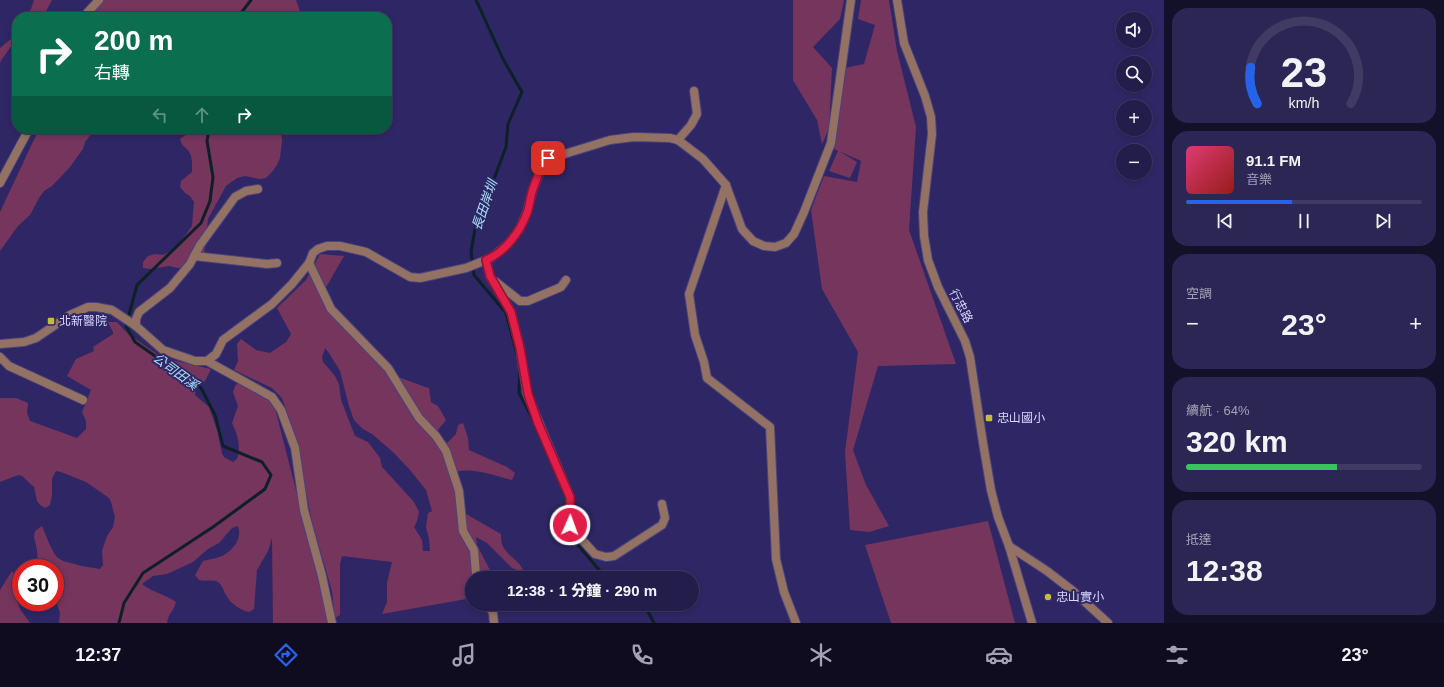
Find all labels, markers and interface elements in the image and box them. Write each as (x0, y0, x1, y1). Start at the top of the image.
map controls (1116, 12, 1152, 180)
button: sound (1116, 12, 1152, 48)
text: 200 m (94, 25, 173, 56)
icon: right (28, 28, 80, 80)
text: 23 (1281, 48, 1327, 95)
button: search (1116, 56, 1152, 92)
text: 右轉 (94, 63, 130, 83)
text: km/h (1289, 94, 1320, 110)
button: + (1116, 100, 1152, 136)
icon: left (149, 104, 171, 126)
icon: ahead (191, 104, 213, 126)
icon: right (233, 104, 255, 126)
pin (531, 141, 565, 175)
button: − (1116, 144, 1152, 180)
icon: arrive (537, 147, 559, 169)
text: 91.1 FM (1246, 152, 1301, 169)
text: 音樂 (1246, 172, 1272, 187)
water label: 長田岸圳 (469, 176, 501, 232)
icon: previous (1214, 210, 1236, 232)
icon: pause (1293, 210, 1315, 232)
icon: next (1372, 210, 1394, 232)
text: 空調 (1186, 286, 1212, 301)
street label: 行忠路 (947, 287, 975, 325)
text: 23° (1281, 308, 1327, 341)
text: − (1186, 311, 1199, 336)
text: + (1409, 311, 1422, 336)
place label: 北新醫院 (59, 314, 107, 328)
marker: 北新醫院 (46, 316, 56, 326)
water label: 公司田溪 (150, 350, 203, 394)
text: 續航 · 64% (1186, 403, 1250, 418)
place label: 忠山國小 (997, 411, 1045, 425)
marker: 忠山國小 (984, 413, 994, 423)
text: 320 km (1186, 425, 1288, 458)
position arrow (549, 504, 591, 546)
text: 抵達 (1186, 532, 1212, 547)
text: 12:38 (1186, 554, 1263, 587)
speed limit sign: 30 (12, 559, 64, 611)
text: 12:38 · 1 分鐘 · 290 m (507, 582, 657, 599)
place label: 忠山實小 (1056, 590, 1104, 604)
marker: 忠山實小 (1043, 592, 1053, 602)
icon: directions (272, 641, 300, 669)
icon: music (450, 641, 478, 669)
icon: phone (628, 641, 656, 669)
icon: climate (807, 641, 835, 669)
icon: car (985, 641, 1013, 669)
icon: filters (1163, 641, 1191, 669)
text: 12:37 (75, 645, 121, 665)
text: 23° (1342, 645, 1369, 665)

